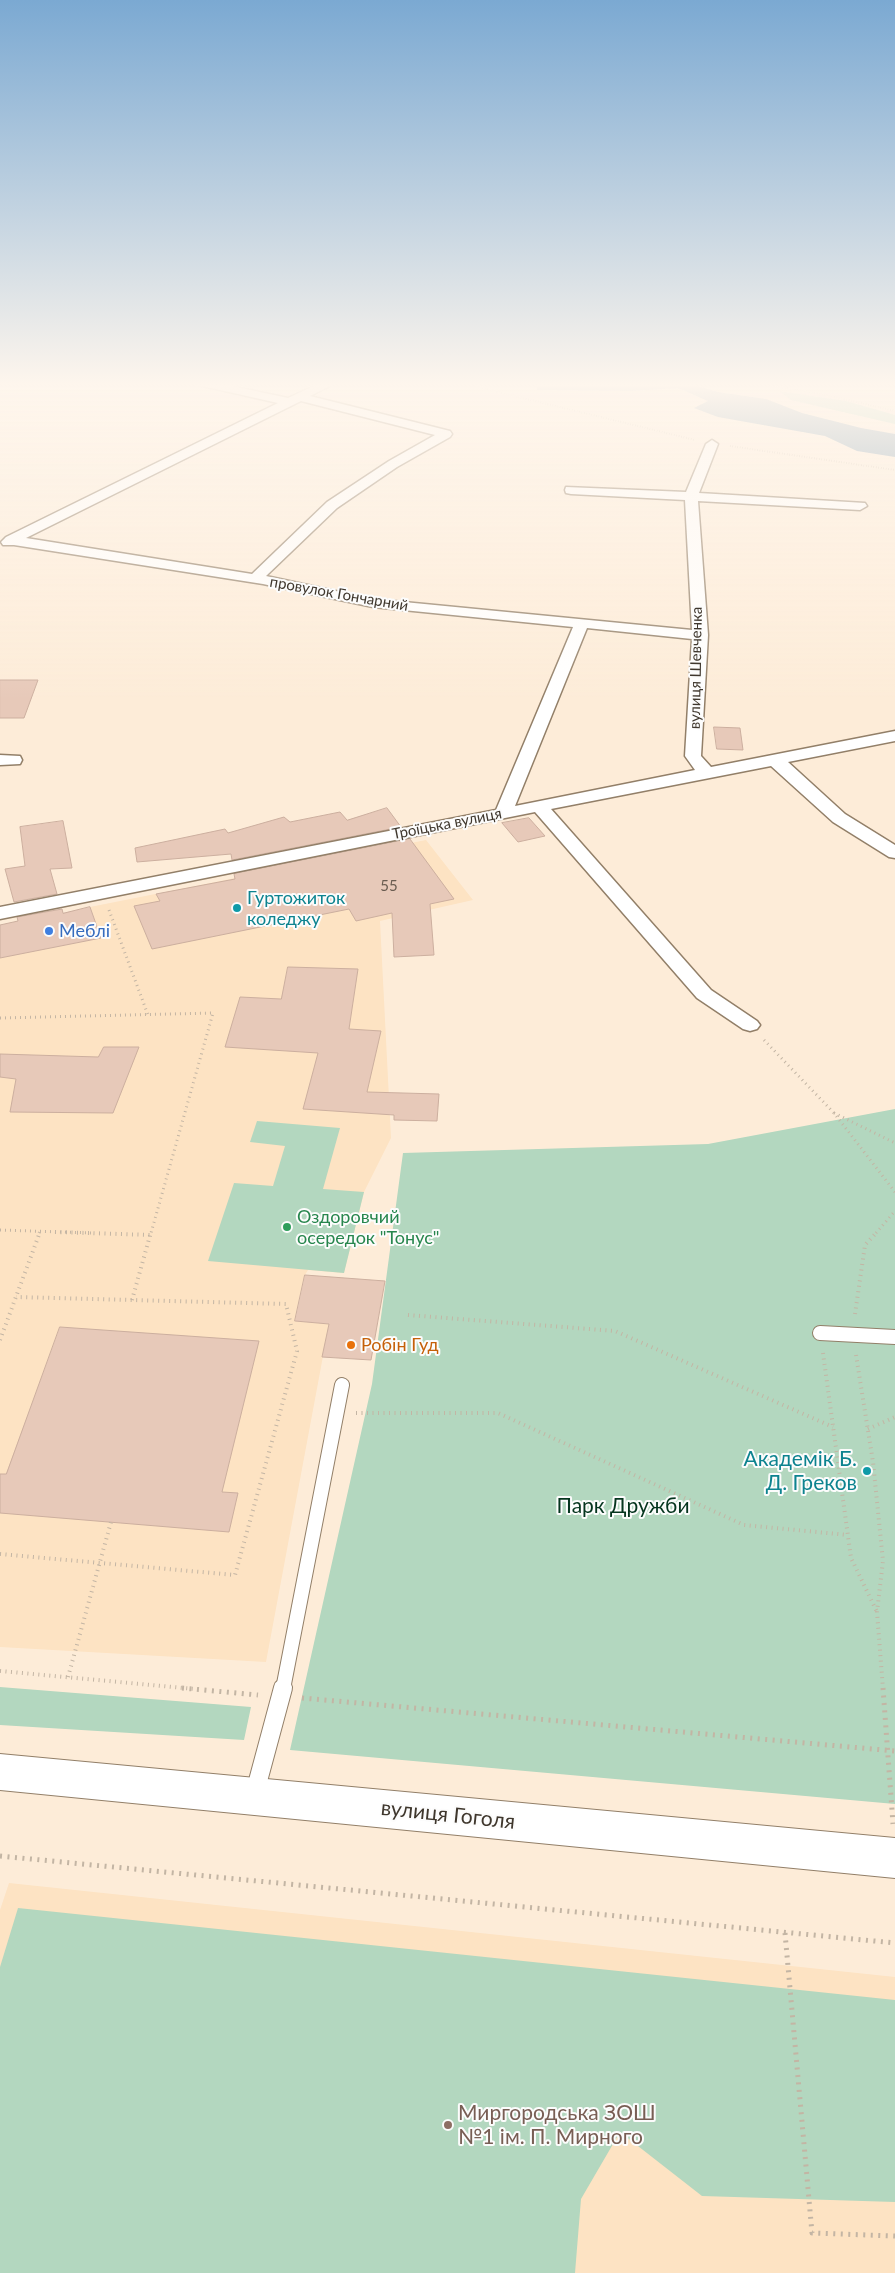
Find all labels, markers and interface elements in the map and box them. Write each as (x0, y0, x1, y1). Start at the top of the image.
street label: провулок Гончарний (268, 573, 410, 615)
street label: вулиця Шевченка (686, 607, 706, 729)
street label: Троїцька вулиця (391, 805, 503, 843)
house number: 55 (380, 877, 398, 895)
place label: Гуртожиток коледжу (247, 887, 345, 930)
marker: Гуртожиток коледжу (231, 902, 243, 914)
place label: Меблі (59, 920, 110, 942)
marker: Меблі (43, 925, 55, 937)
place label: Оздоровчий осередок "Тонус" (297, 1206, 439, 1248)
marker: Оздоровчий осередок "Тонус" (281, 1221, 293, 1233)
place label: Робін Гуд (361, 1334, 439, 1356)
marker: Робін Гуд (345, 1339, 357, 1351)
place label: Академік Б. Д. Греков (744, 1446, 857, 1496)
marker: Академік Б. Д. Греков (861, 1465, 873, 1477)
park label: Парк Дружби (557, 1493, 689, 1519)
street label: вулиця Гоголя (380, 1795, 516, 1835)
place label: Миргородська ЗОШ №1 ім. П. Мирного (458, 2100, 656, 2150)
marker: Миргородська ЗОШ №1 ім. П. Мирного (442, 2119, 454, 2131)

